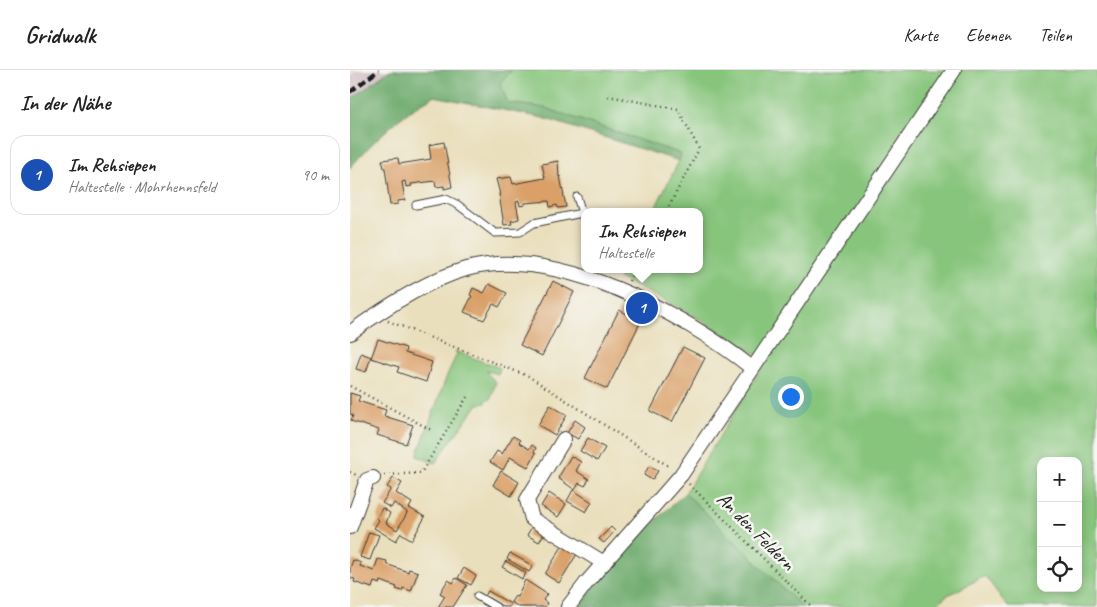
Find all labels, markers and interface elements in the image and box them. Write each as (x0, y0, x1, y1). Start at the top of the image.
text: Gridwalk (25, 20, 95, 50)
text: Karte (903, 24, 938, 46)
text: Ebenen (966, 24, 1011, 46)
text: Teilen (1039, 24, 1072, 46)
text: In der Nähe (20, 90, 110, 116)
text: Im Rehsiepen (68, 153, 155, 177)
text: 1 (33, 165, 41, 185)
text: 90 m (302, 165, 329, 185)
text: Haltestelle · Mohrhennsfeld (68, 177, 216, 197)
popup (581, 208, 703, 273)
text: Im Rehsiepen (598, 219, 686, 243)
text: Haltestelle (598, 243, 654, 263)
pin: 1 (626, 289, 658, 327)
your location (778, 384, 804, 410)
map controls (1037, 457, 1082, 592)
button: + (1037, 457, 1082, 502)
street label: An den Feldern (711, 486, 801, 576)
button: − (1037, 502, 1082, 547)
button: locate (1037, 547, 1082, 592)

